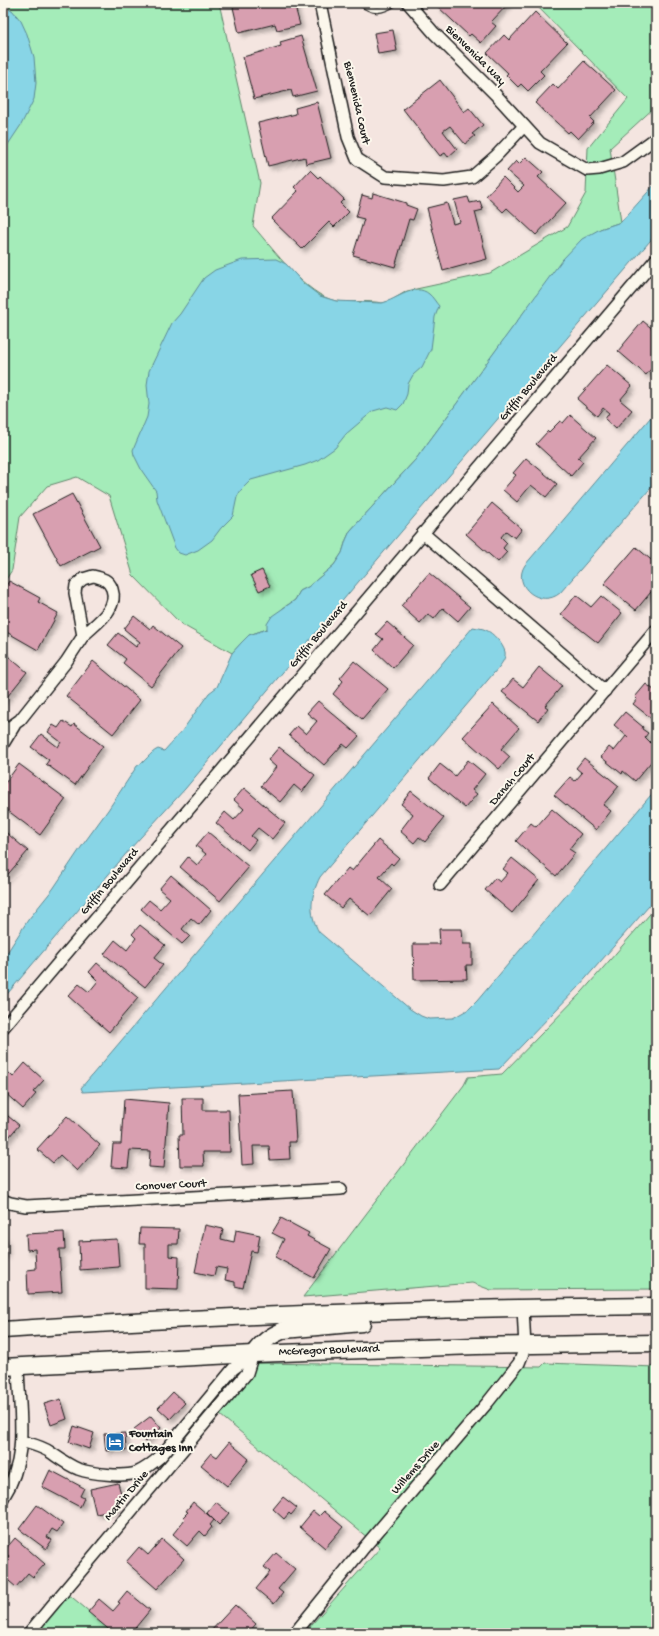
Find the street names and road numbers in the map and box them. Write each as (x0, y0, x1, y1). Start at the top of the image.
street label: Bienvenida Way (441, 22, 508, 89)
street label: Bienvenida Court (339, 59, 373, 147)
street label: Griffin Boulevard (497, 351, 562, 424)
street label: Griffin Boulevard (287, 598, 352, 671)
street label: Danah Court (487, 750, 540, 810)
street label: Griffin Boulevard (78, 845, 143, 918)
street label: Conover Court (135, 1177, 208, 1195)
street label: McGregor Boulevard (278, 1342, 380, 1360)
street label: Willems Drive (389, 1438, 444, 1498)
street label: Martin Drive (102, 1467, 153, 1524)

